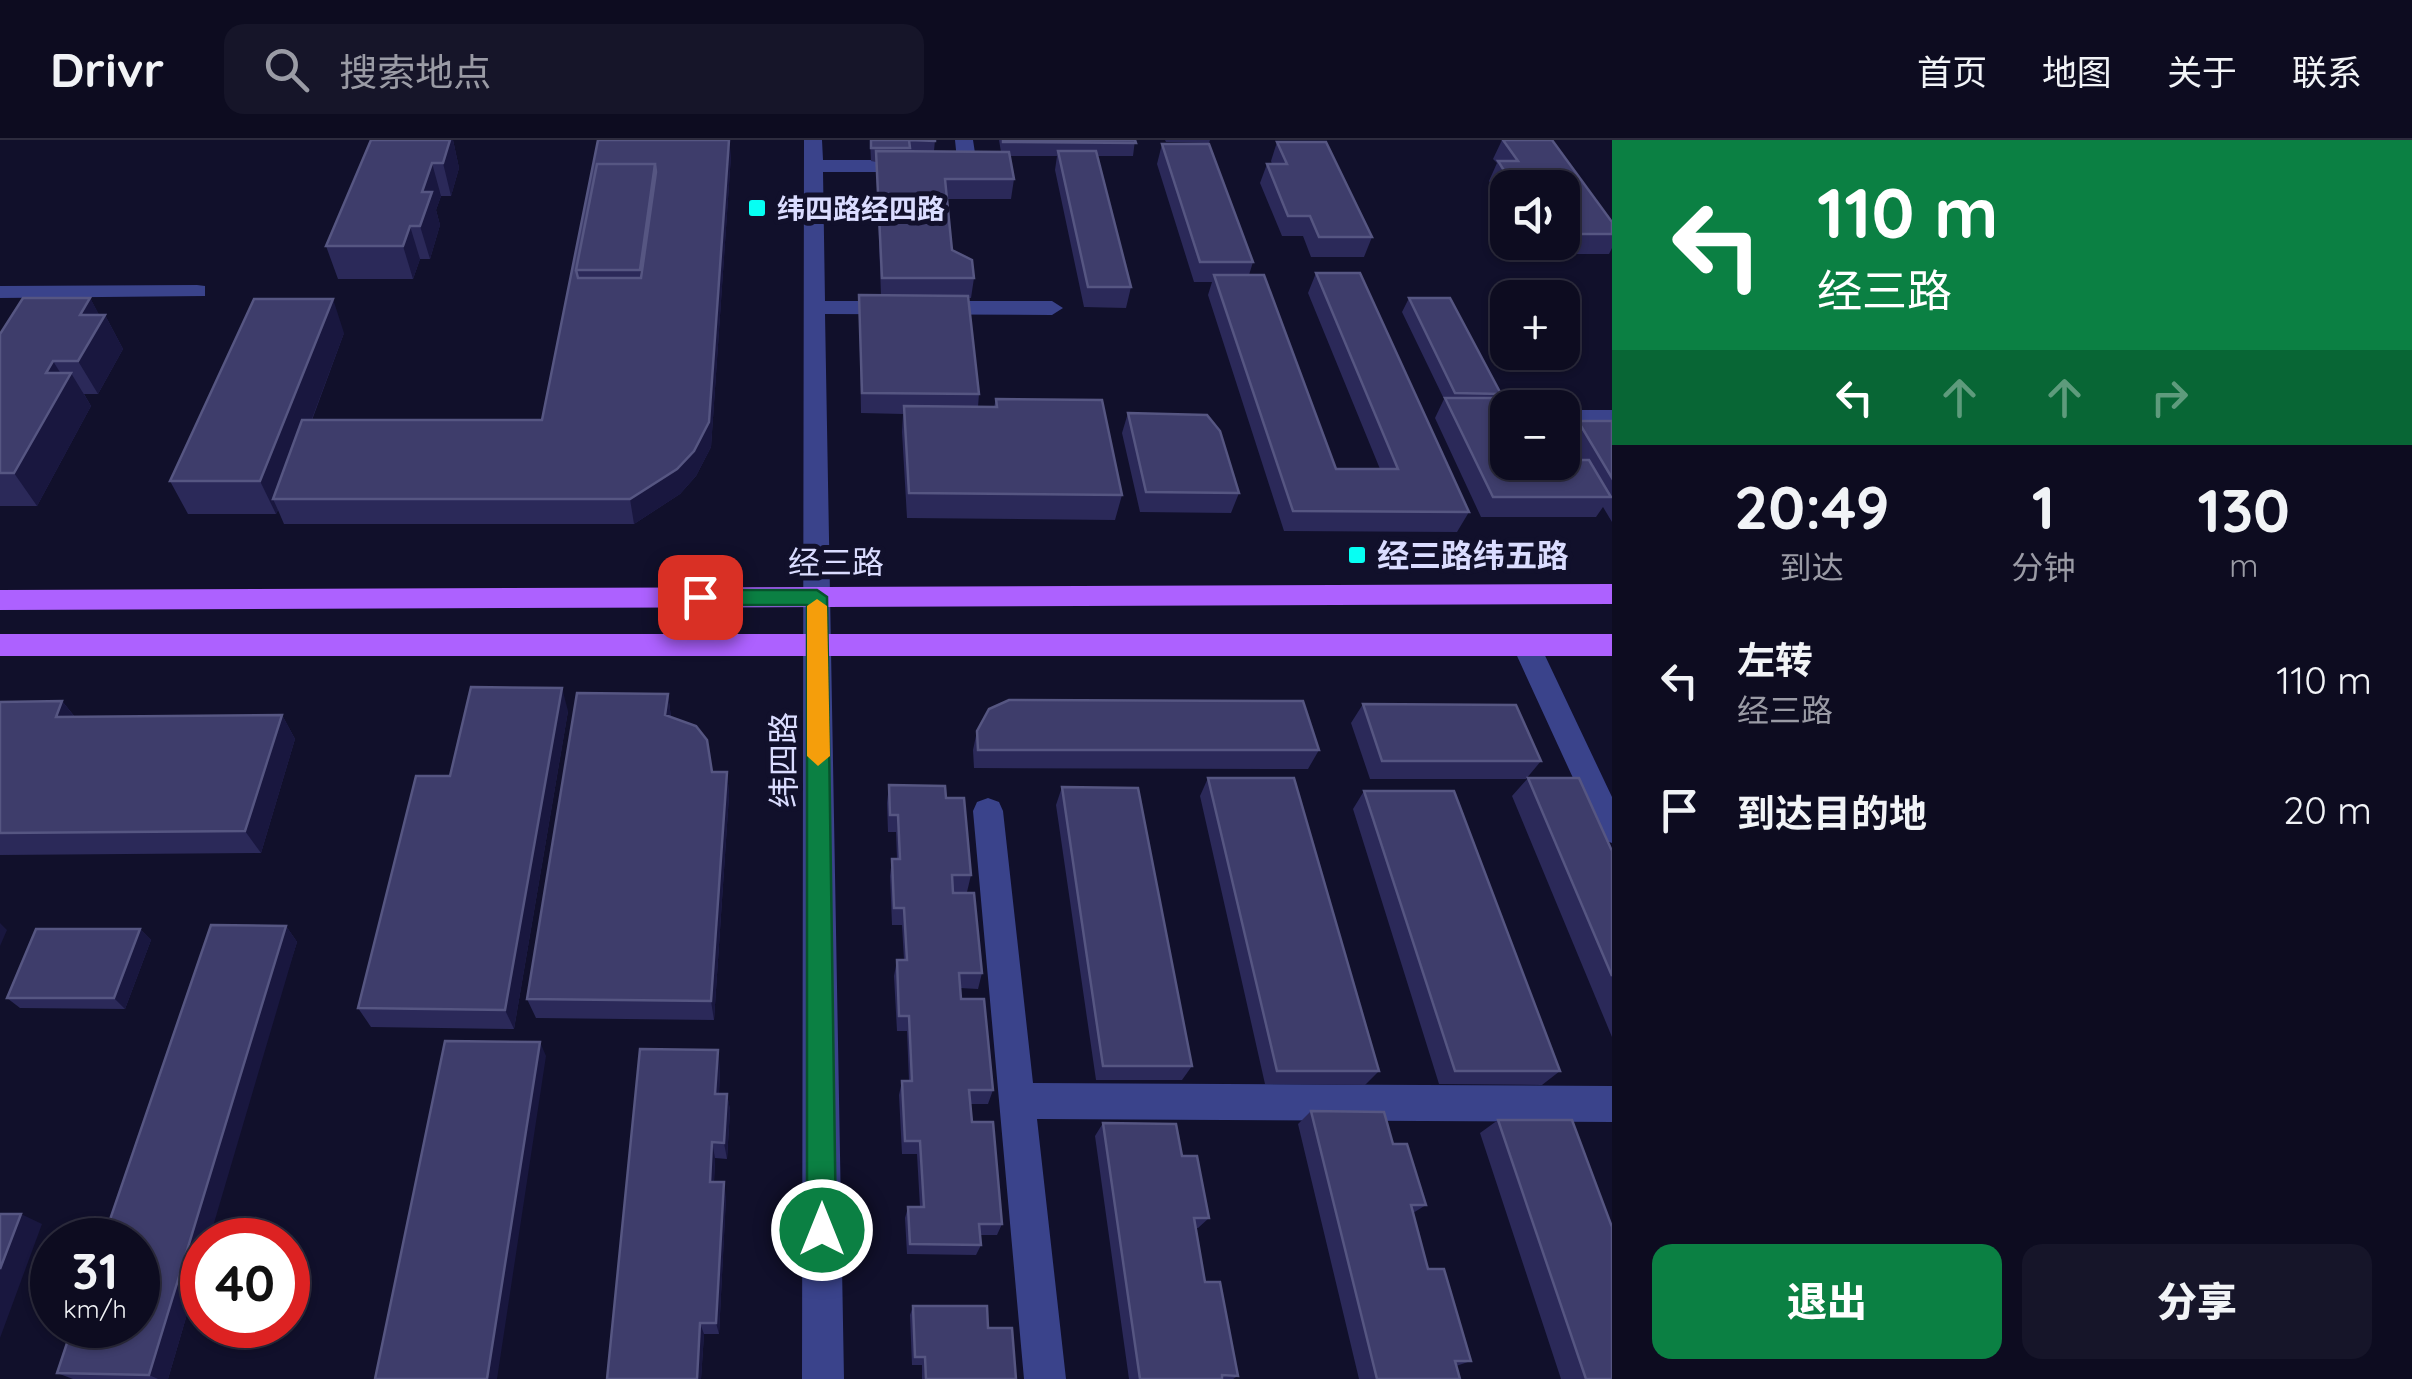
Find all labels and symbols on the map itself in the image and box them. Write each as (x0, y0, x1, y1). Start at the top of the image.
place label: 纬四路经四路 (777, 191, 945, 226)
marker: 纬四路经四路 (746, 197, 768, 219)
place label: 经三路纬五路 (1377, 535, 1569, 575)
street label: 经三路 (788, 542, 884, 582)
marker: 经三路纬五路 (1346, 544, 1368, 566)
pin (658, 555, 743, 640)
street label: 纬四路 (763, 712, 803, 808)
position arrow (770, 1178, 874, 1282)
speed limit sign: 40 (180, 1218, 310, 1348)

